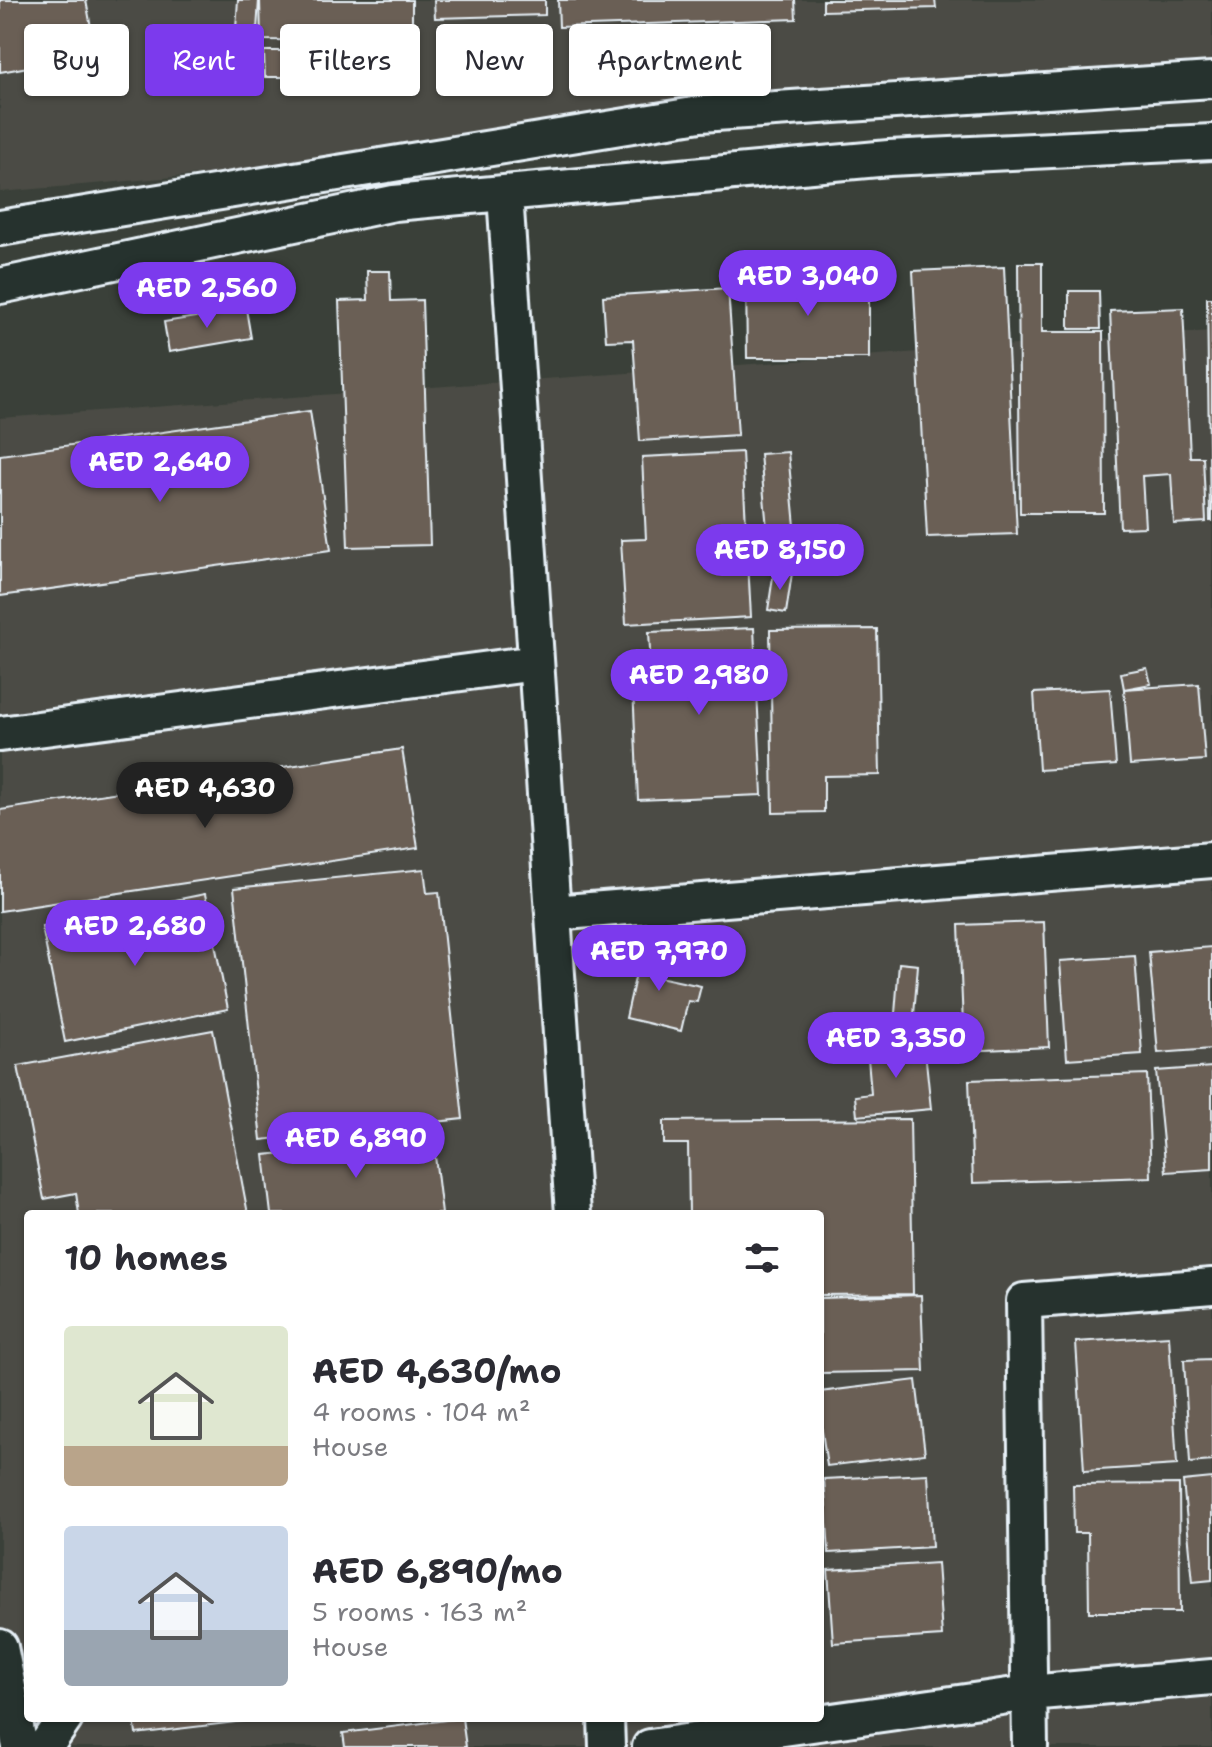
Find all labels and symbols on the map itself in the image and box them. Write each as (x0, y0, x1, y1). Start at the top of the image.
pin: AED 3,040 (716, 250, 900, 318)
pin: AED 2,560 (115, 262, 299, 330)
pin: AED 2,640 (68, 436, 252, 504)
pin: AED 8,150 (688, 524, 872, 592)
pin: AED 2,980 (607, 649, 791, 717)
pin: AED 4,630 (113, 762, 297, 830)
pin: AED 2,680 (43, 900, 227, 968)
pin: AED 7,970 (567, 925, 751, 993)
pin: AED 3,350 (804, 1012, 988, 1080)
pin: AED 6,890 (264, 1112, 448, 1180)

